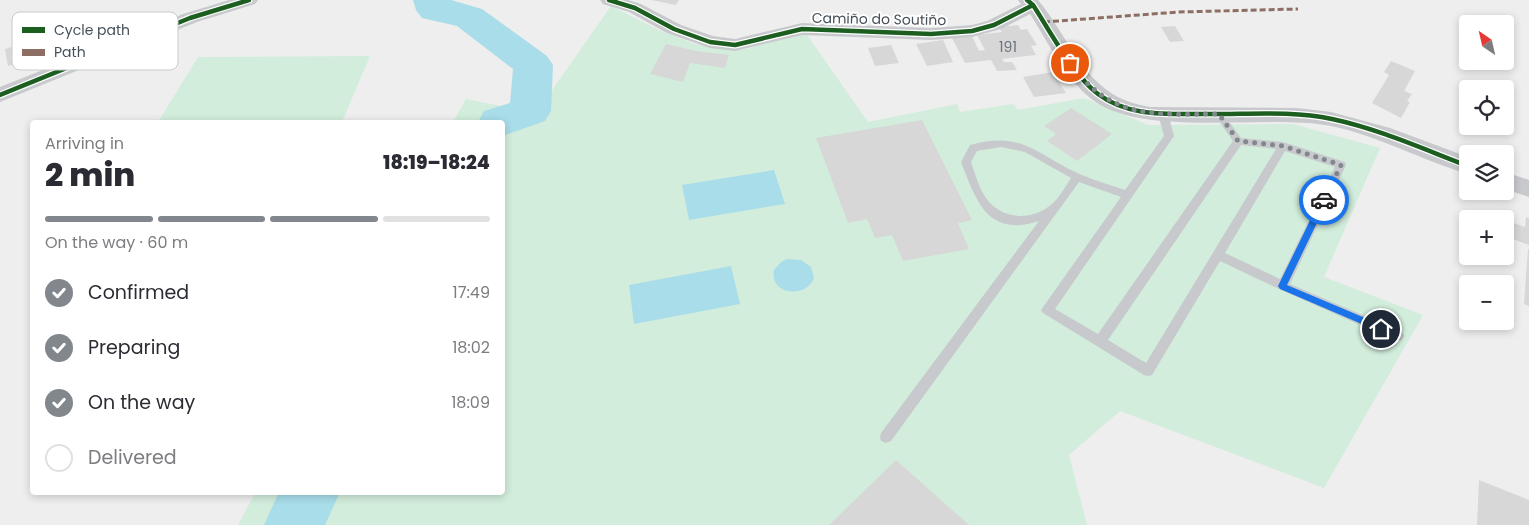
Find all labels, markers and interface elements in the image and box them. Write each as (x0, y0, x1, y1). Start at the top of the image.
street label: Camiño do Soutiño (812, 8, 946, 30)
legend (12, 12, 178, 70)
north arrow (1459, 15, 1514, 70)
map controls (1459, 15, 1514, 330)
text: Cycle path (54, 20, 130, 40)
house number: 191 (999, 37, 1017, 57)
text: Path (54, 42, 86, 62)
pin (1049, 42, 1091, 84)
icon: bag (1056, 49, 1084, 77)
button: locate (1459, 80, 1514, 135)
text: Arriving in (45, 132, 124, 155)
button: layers (1459, 145, 1514, 200)
text: 18:19–18:24 (383, 149, 490, 176)
text: 2 min (45, 152, 135, 197)
courier (1299, 175, 1349, 225)
icon: car (1310, 186, 1338, 214)
button: + (1459, 210, 1514, 265)
text: On the way · 60 m (45, 231, 188, 254)
button: − (1459, 275, 1514, 330)
icon: check (45, 279, 73, 307)
text: Confirmed (88, 279, 189, 306)
text: 17:49 (453, 281, 490, 304)
pin (1360, 308, 1402, 350)
icon: home (1367, 315, 1395, 343)
icon: check (45, 334, 73, 362)
text: Preparing (88, 334, 180, 361)
text: 18:02 (452, 336, 490, 359)
icon: check (45, 389, 73, 417)
text: On the way (88, 389, 195, 416)
text: 18:09 (451, 391, 490, 414)
text: Delivered (88, 444, 177, 471)

